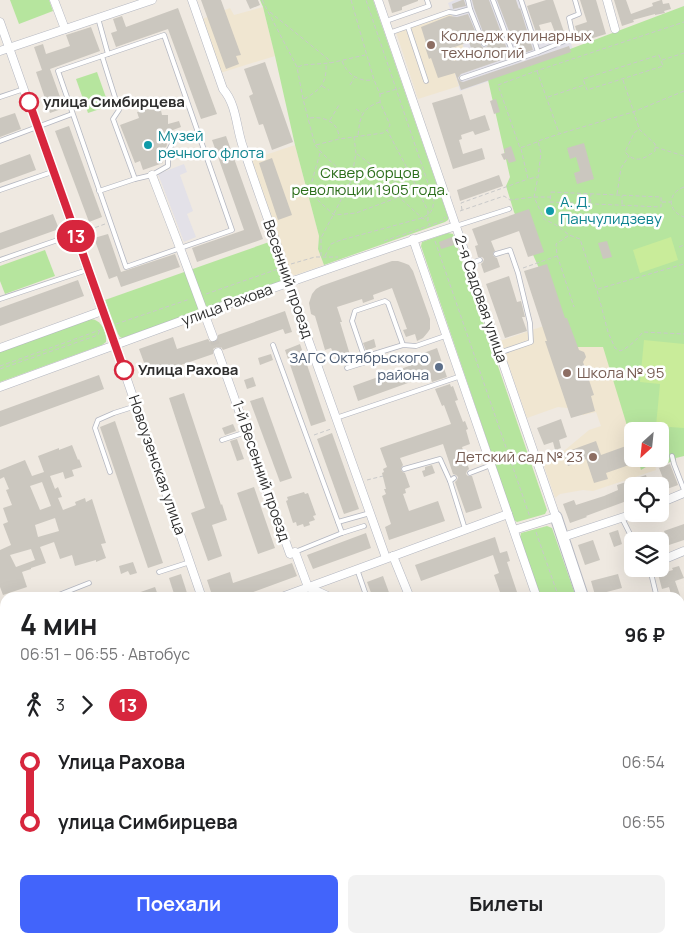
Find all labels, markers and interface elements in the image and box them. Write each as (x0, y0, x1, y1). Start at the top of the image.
place label: Колледж кулинарных технологий (441, 25, 592, 63)
marker: Колледж кулинарных технологий (425, 39, 437, 51)
place label: улица Симбирцева (43, 91, 185, 112)
marker: улица Симбирцева (19, 92, 39, 112)
place label: Музей речного флота (158, 125, 264, 163)
marker: Музей речного флота (142, 139, 154, 151)
park label: Сквер борцов революции 1905 года. (291, 162, 449, 200)
place label: А. Д. Панчулидзеву (560, 191, 662, 229)
marker: А. Д. Панчулидзеву (544, 205, 556, 217)
street label: Весенний проезд (258, 217, 319, 341)
line badge: 13 (54, 220, 98, 252)
text: 13 (67, 224, 85, 248)
street label: 2-я Садовая улица (450, 232, 513, 365)
street label: улица Рахова (178, 278, 275, 331)
place label: ЗАГС Октябрьского района (289, 347, 429, 385)
place label: Улица Рахова (138, 359, 239, 380)
marker: Улица Рахова (114, 360, 134, 380)
marker: ЗАГС Октябрьского района (433, 361, 445, 373)
place label: Школа № 95 (577, 362, 664, 383)
marker: Школа № 95 (561, 367, 573, 379)
street label: Новоузенская улица (124, 392, 191, 538)
street label: 1-й Весенний проезд (227, 398, 295, 544)
north arrow (624, 422, 669, 468)
map controls (624, 422, 669, 577)
place label: Детский сад № 23 (455, 446, 583, 467)
marker: Детский сад № 23 (587, 451, 599, 463)
button: locate (624, 477, 669, 522)
button: layers (624, 532, 669, 577)
text: 4 мин (20, 605, 97, 643)
text: 96 ₽ (625, 622, 665, 648)
text: 06:51 – 06:55 · Автобус (20, 643, 190, 665)
icon: walk (20, 691, 48, 719)
icon: forward (73, 691, 101, 719)
text: 13 (119, 693, 137, 717)
text: 3 (56, 694, 65, 716)
text: Улица Рахова (58, 749, 185, 775)
text: 06:54 (622, 751, 665, 773)
text: улица Симбирцева (58, 809, 238, 835)
text: 06:55 (622, 811, 665, 833)
button: Поехали (20, 875, 338, 933)
button: Билеты (348, 875, 665, 933)

